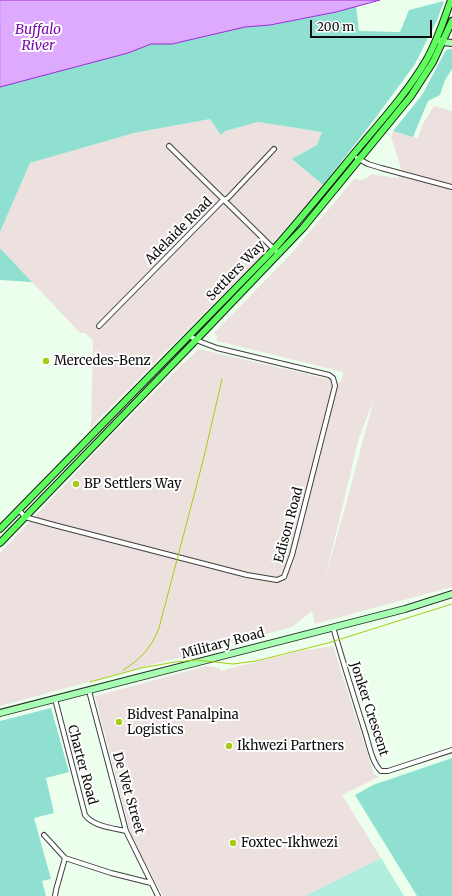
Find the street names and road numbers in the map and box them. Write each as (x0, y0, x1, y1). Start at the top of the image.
street label: Adelaide Road (142, 194, 216, 268)
street label: Settlers Way (203, 238, 269, 304)
street label: Edison Road (271, 485, 307, 565)
street label: Military Road (180, 625, 266, 663)
street label: Jonker Crescent (346, 660, 392, 758)
street label: Charter Road (64, 723, 100, 807)
street label: De Wet Street (109, 750, 147, 836)

